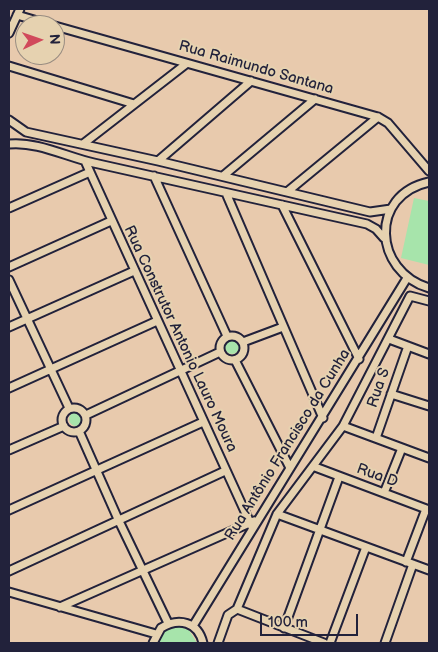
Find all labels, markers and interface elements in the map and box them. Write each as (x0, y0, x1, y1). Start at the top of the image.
north arrow (15, 15, 65, 65)
text: N (46, 34, 63, 45)
street label: Rua Raimundo Santana (177, 37, 335, 99)
street label: Rua Construtor Antonio Lauro Moura (119, 223, 241, 455)
street label: Rua Antônio Francisco da Cunha (221, 346, 355, 544)
street label: Rua S (364, 366, 394, 410)
street label: Rua D (354, 460, 400, 492)
scale bar (263, 604, 360, 636)
text: 100 m (268, 613, 308, 632)

